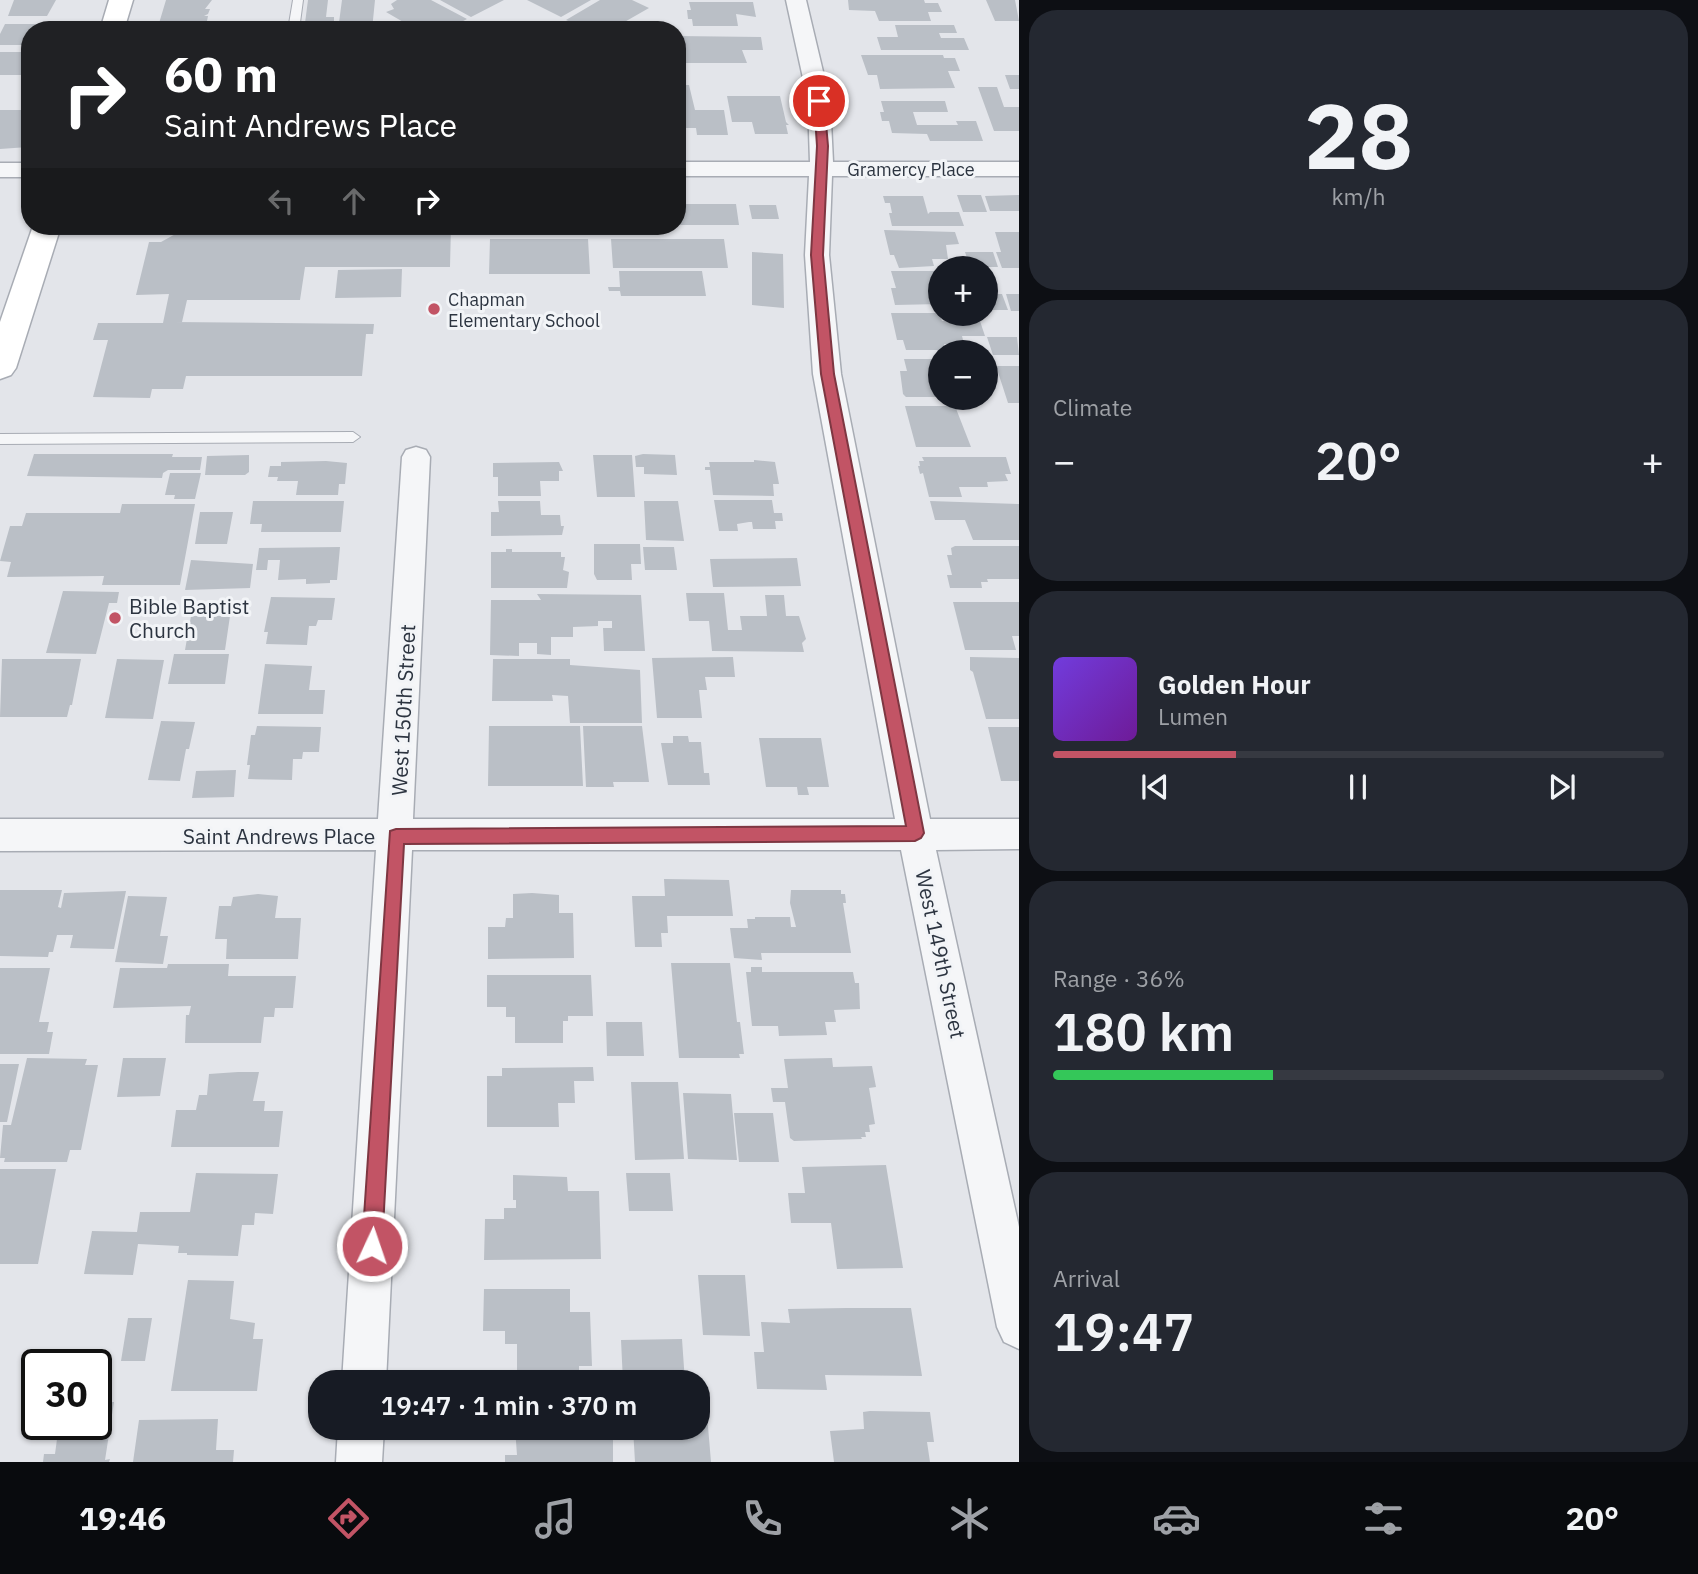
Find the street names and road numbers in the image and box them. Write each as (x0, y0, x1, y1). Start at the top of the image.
street label: Gramercy Place (847, 158, 975, 181)
street label: West 150th Street (385, 623, 421, 797)
street label: Saint Andrews Place (183, 822, 375, 850)
street label: West 149th Street (909, 867, 973, 1041)

